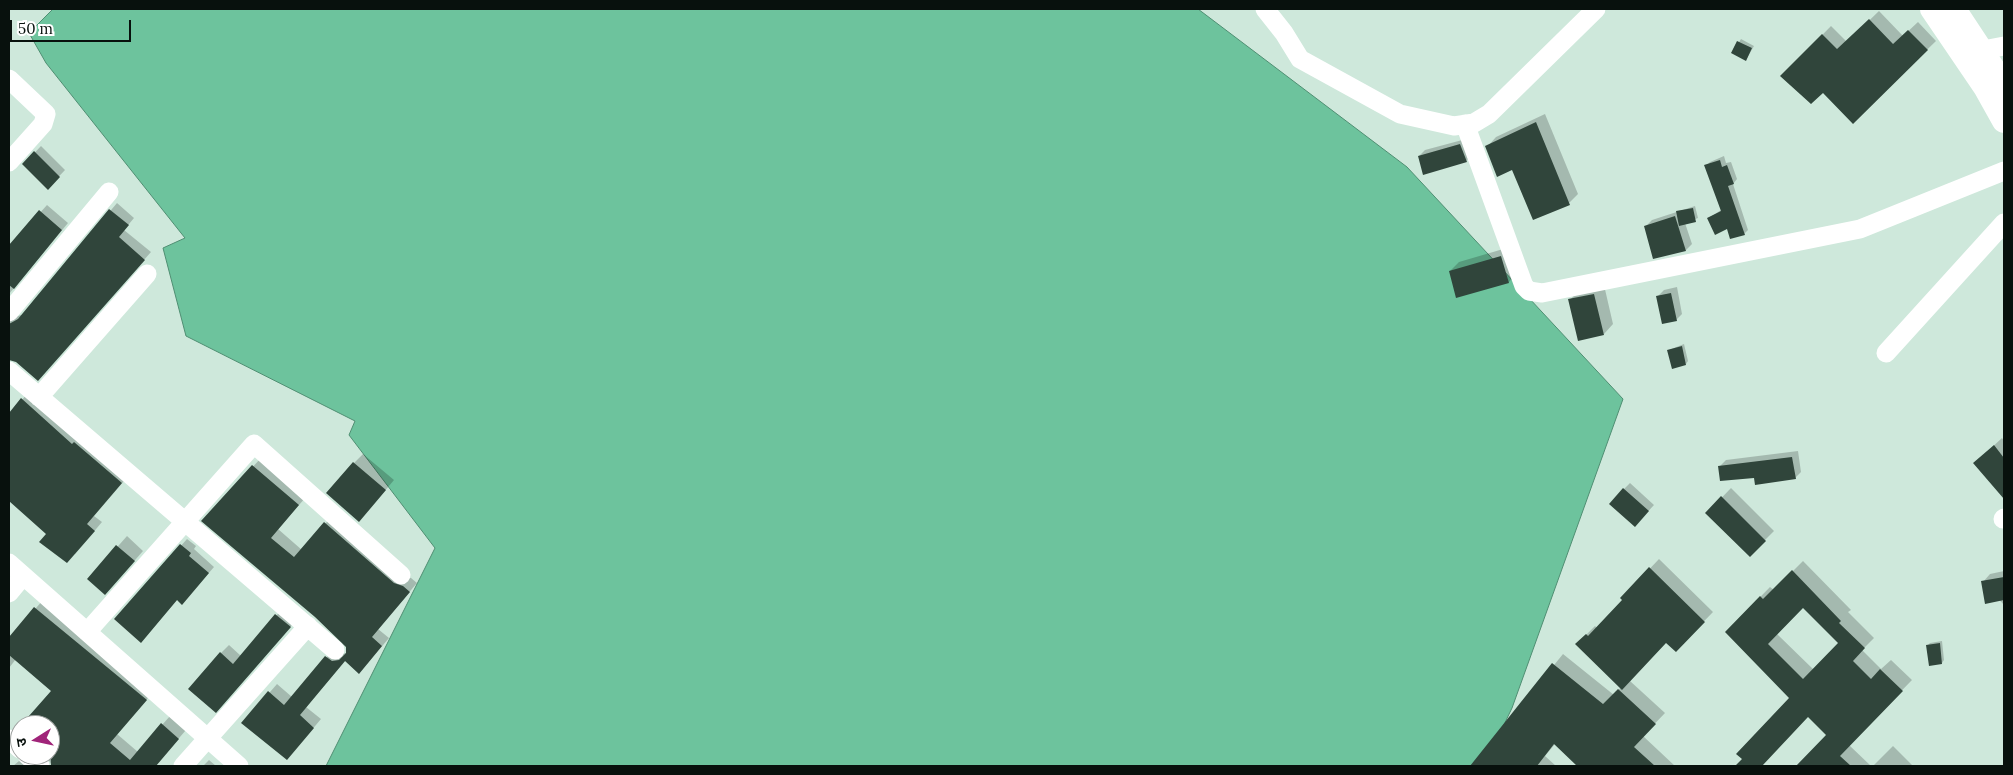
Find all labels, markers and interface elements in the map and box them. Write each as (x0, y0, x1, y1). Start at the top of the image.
scale bar (12, 10, 134, 42)
text: 50 m (18, 19, 53, 38)
north arrow (10, 715, 60, 765)
text: उ (12, 737, 31, 748)

